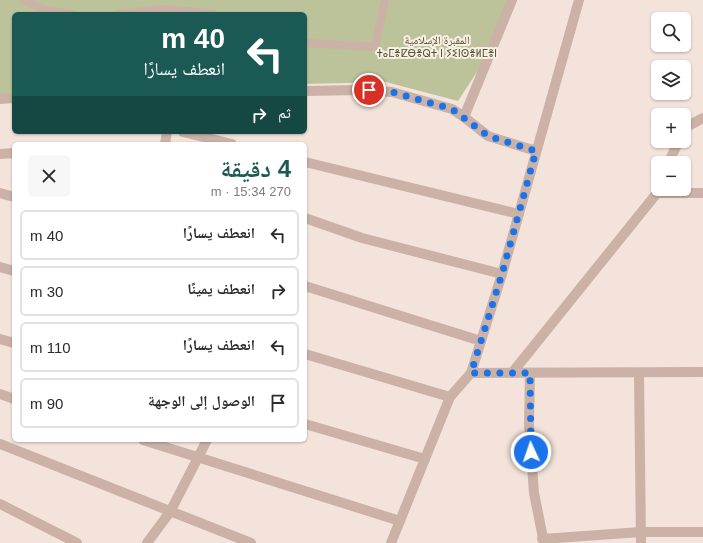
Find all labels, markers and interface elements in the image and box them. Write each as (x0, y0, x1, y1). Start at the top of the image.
map controls (651, 12, 691, 196)
button: search (651, 12, 691, 52)
text: 40 m (161, 23, 225, 54)
icon: left (239, 28, 291, 80)
park label: المقبرة الإسلامية ⵜⴰⵎⴻⵇⴱⴻⵕⵜ ⵏ ⵢⵉⵏⵙⴻⵍⵎⴻⵏ (377, 34, 497, 59)
text: انعطف يسارًا (143, 59, 225, 79)
button: layers (651, 60, 691, 100)
pin (352, 73, 386, 107)
icon: arrive (358, 79, 380, 101)
icon: right (248, 104, 270, 126)
text: ثم (278, 104, 291, 121)
button: + (651, 108, 691, 148)
button: close (28, 155, 70, 197)
text: 4 دقيقة (221, 155, 291, 182)
button: − (651, 156, 691, 196)
text: 270 m · 15:34 (211, 184, 291, 199)
text: انعطف يسارًا (183, 224, 255, 241)
icon: left (267, 224, 289, 246)
text: 40 m (30, 227, 63, 244)
text: انعطف يمينًا (187, 280, 255, 297)
icon: right (267, 280, 289, 302)
text: 30 m (30, 283, 63, 300)
text: انعطف يسارًا (183, 336, 255, 353)
icon: left (267, 336, 289, 358)
text: 110 m (30, 339, 71, 356)
text: الوصول إلى الوجهة (148, 392, 255, 409)
icon: arrive (267, 392, 289, 414)
text: 90 m (30, 395, 63, 412)
position arrow (510, 431, 552, 473)

